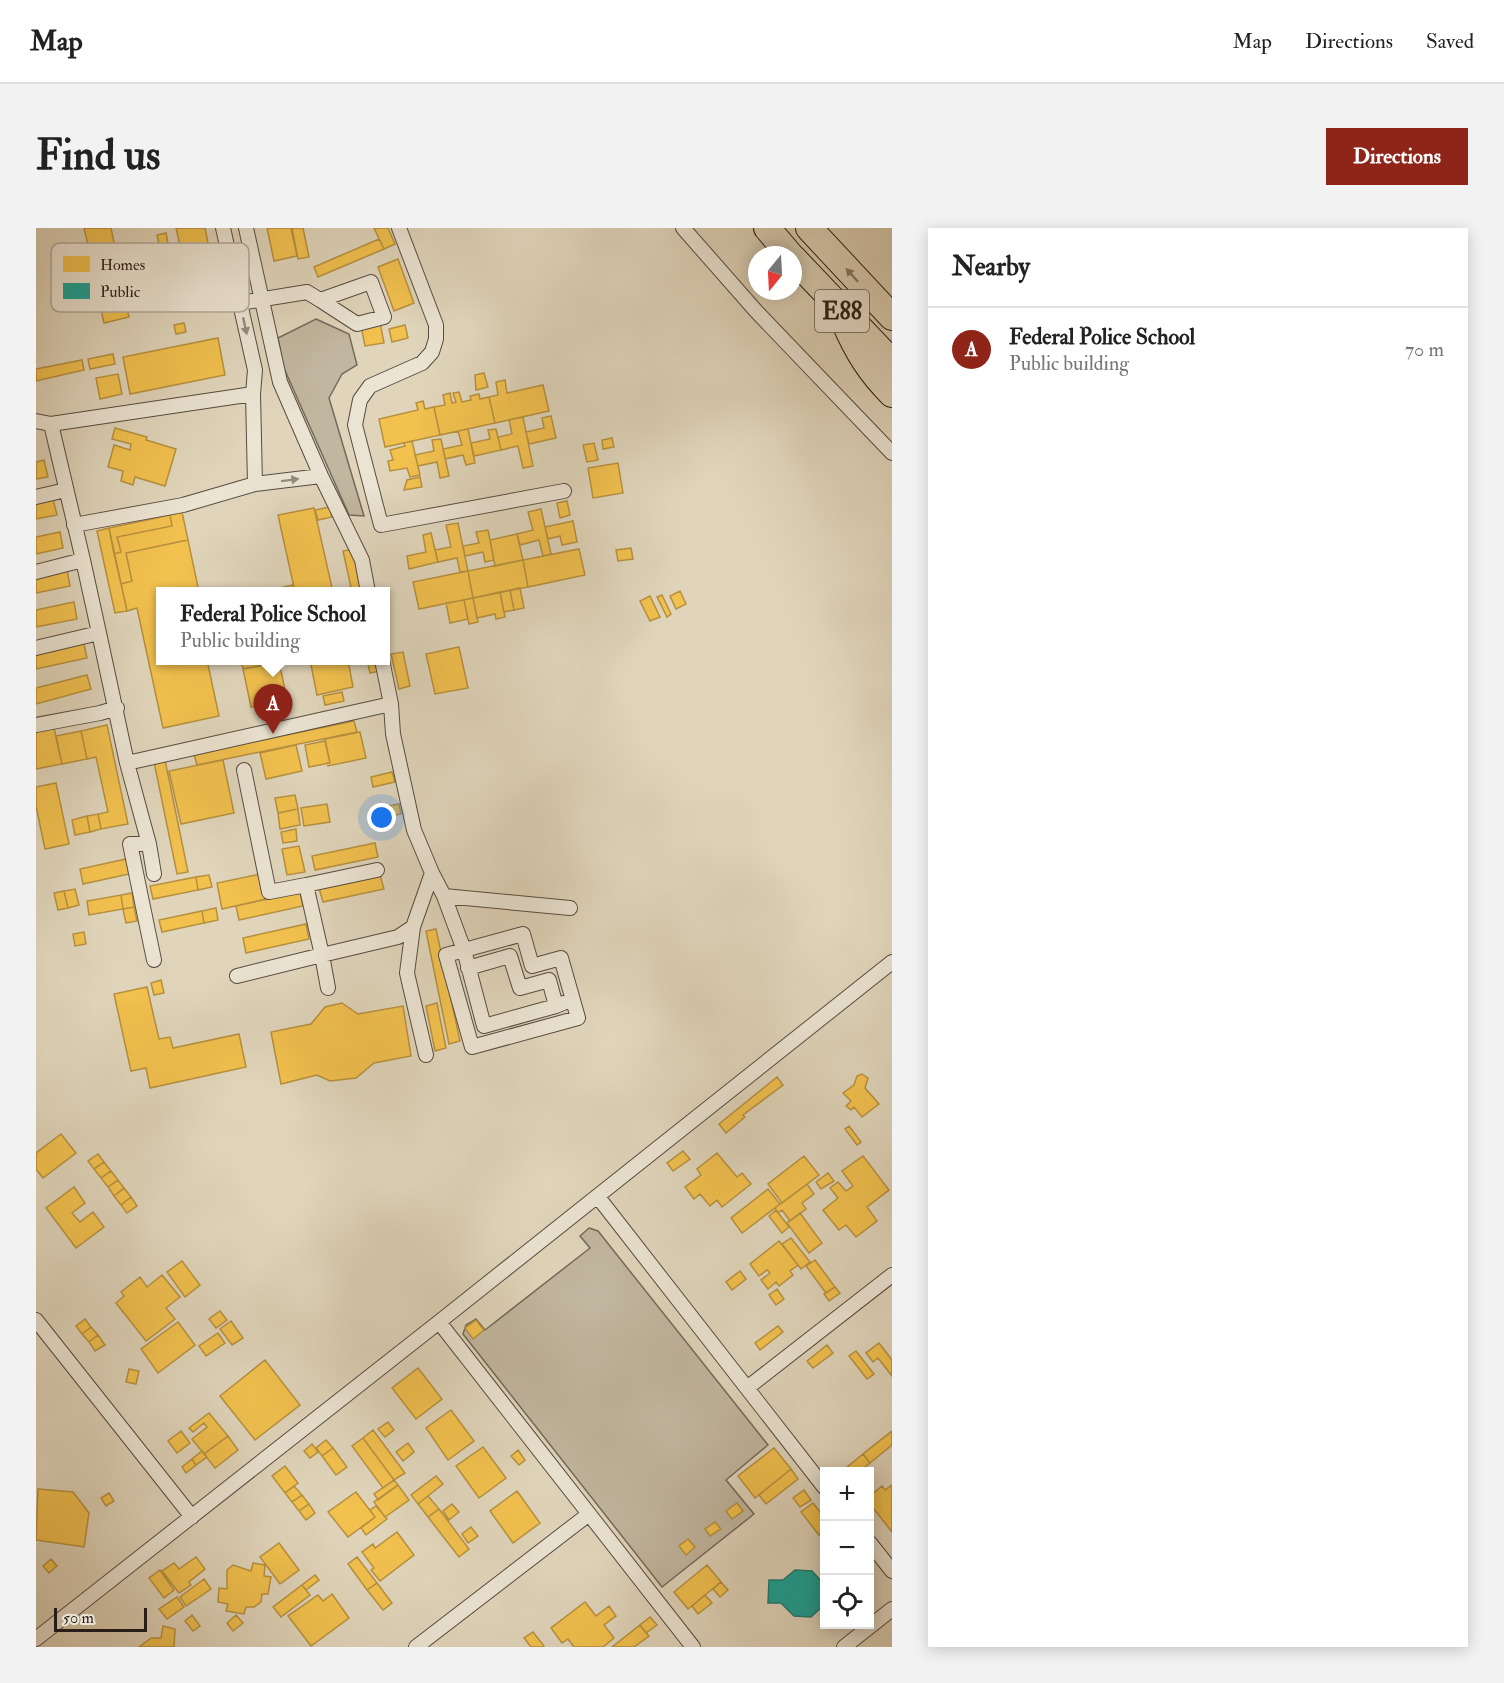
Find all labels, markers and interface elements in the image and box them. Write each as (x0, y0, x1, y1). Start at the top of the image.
text: Map (30, 24, 83, 59)
text: Map (1232, 28, 1272, 55)
text: Directions (1305, 28, 1393, 55)
text: Saved (1426, 28, 1474, 55)
button: Directions (1326, 128, 1468, 185)
text: Find us (36, 130, 160, 182)
legend (51, 243, 249, 312)
north arrow (748, 246, 802, 300)
text: Nearby (952, 251, 1030, 283)
text: Homes (100, 255, 145, 275)
one-way arrow (845, 268, 859, 282)
text: Public (100, 282, 141, 302)
road number: E88 (815, 290, 869, 332)
one-way arrow (241, 317, 250, 336)
text: Federal Police School (1009, 323, 1195, 351)
text: A (965, 337, 978, 362)
text: 70 m (1405, 337, 1444, 362)
text: Public building (1009, 351, 1129, 376)
one-way arrow (281, 475, 300, 484)
popup (156, 587, 390, 665)
text: Federal Police School (180, 600, 366, 628)
text: Public building (180, 628, 300, 653)
pin: A (254, 684, 292, 734)
your location (367, 803, 396, 832)
map controls (820, 1467, 874, 1629)
button: + (820, 1467, 874, 1521)
button: − (820, 1521, 874, 1575)
button: locate (820, 1575, 874, 1629)
scale bar (54, 1605, 147, 1632)
text: 50 m (63, 1608, 94, 1628)

